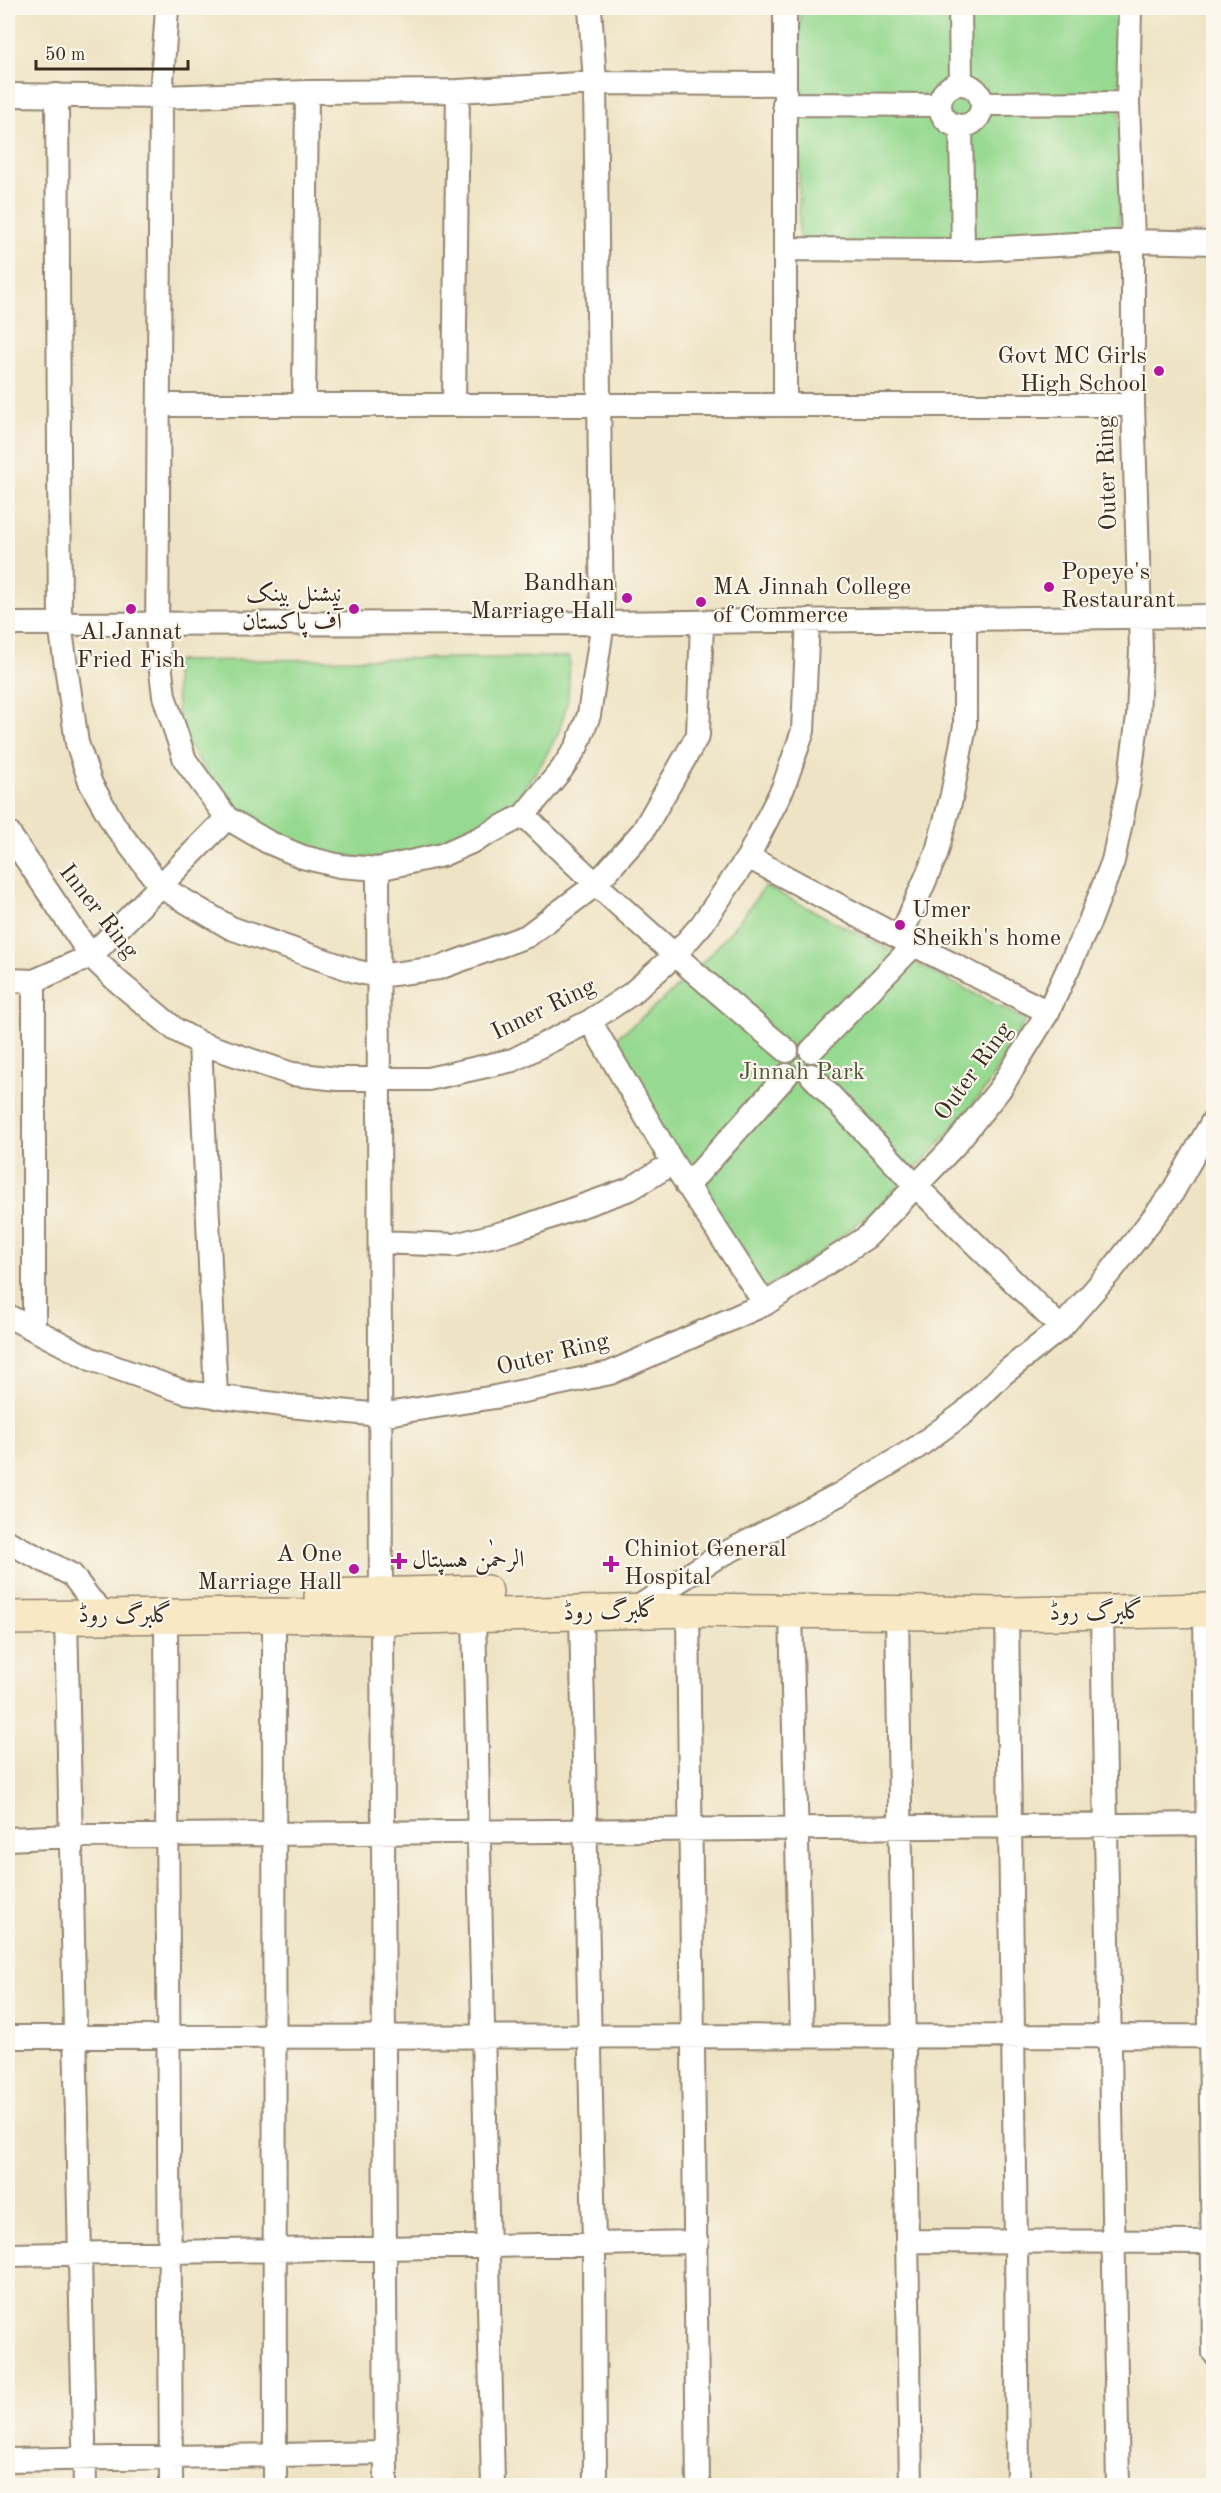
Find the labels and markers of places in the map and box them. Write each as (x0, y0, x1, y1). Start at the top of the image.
place label: Govt MC Girls High School (998, 345, 1147, 397)
marker: Govt MC Girls High School (1152, 364, 1166, 378)
place label: Popeye's Restaurant (1061, 561, 1176, 613)
place label: Bandhan Marriage Hall (471, 572, 615, 624)
place label: MA Jinnah College of Commerce (713, 576, 911, 628)
marker: Popeye's Restaurant (1042, 580, 1056, 594)
place label: نیشنل بینک آف پاکستان (242, 581, 345, 638)
marker: Bandhan Marriage Hall (620, 591, 634, 605)
marker: MA Jinnah College of Commerce (694, 595, 708, 609)
marker: Al Jannat Fried Fish (124, 602, 138, 616)
marker: نیشنل بینک آف پاکستان (347, 602, 361, 616)
place label: Al Jannat Fried Fish (76, 621, 186, 673)
place label: Umer Sheikh's home (912, 899, 1061, 951)
marker: Umer Sheikh's home (893, 918, 907, 932)
place label: الرحمٰن ہسپتال (412, 1538, 525, 1576)
place label: Chiniot General Hospital (624, 1538, 787, 1590)
place label: A One Marriage Hall (198, 1543, 342, 1595)
marker: الرحمٰن ہسپتال (390, 1552, 408, 1570)
marker: Chiniot General Hospital (602, 1555, 620, 1573)
marker: A One Marriage Hall (347, 1562, 361, 1576)

